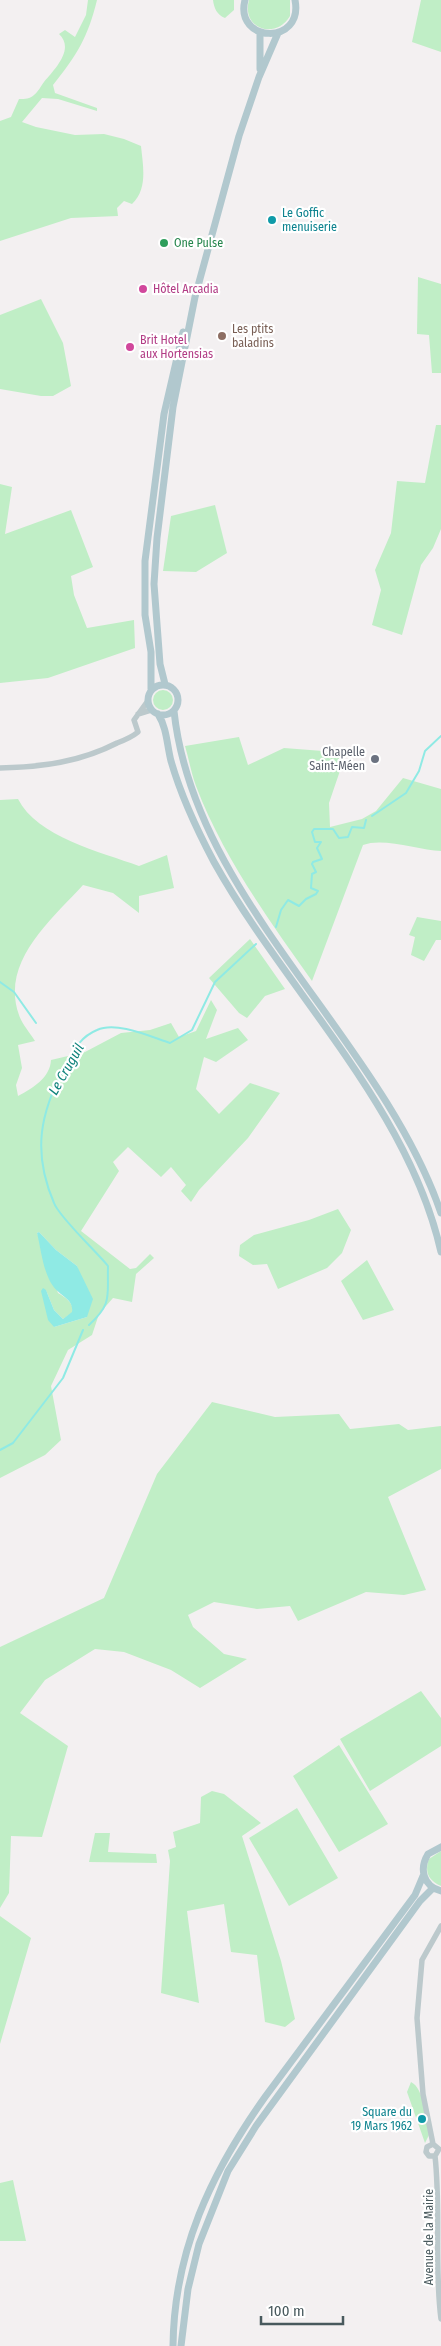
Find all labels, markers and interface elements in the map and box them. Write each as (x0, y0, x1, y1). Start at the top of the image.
place label: Le Goffic menuiserie (282, 206, 337, 234)
marker: Le Goffic menuiserie (266, 214, 278, 226)
place label: One Pulse (174, 236, 223, 250)
marker: One Pulse (158, 237, 170, 249)
place label: Hôtel Arcadia (153, 282, 219, 296)
marker: Hôtel Arcadia (137, 283, 149, 295)
place label: Les ptits baladins (232, 322, 274, 350)
marker: Les ptits baladins (216, 330, 228, 342)
place label: Brit Hotel aux Hortensias (140, 333, 213, 361)
marker: Brit Hotel aux Hortensias (124, 341, 136, 353)
place label: Chapelle Saint-Méen (309, 745, 365, 773)
marker: Chapelle Saint-Méen (369, 753, 381, 765)
water label: Le Cruguil (45, 1040, 88, 1098)
place label: Square du 19 Mars 1962 (351, 2105, 412, 2133)
marker: Square du 19 Mars 1962 (416, 2113, 428, 2125)
street label: Avenue de la Mairie (422, 2189, 436, 2285)
scale bar (261, 2294, 344, 2326)
text: 100 m (268, 2302, 305, 2320)

